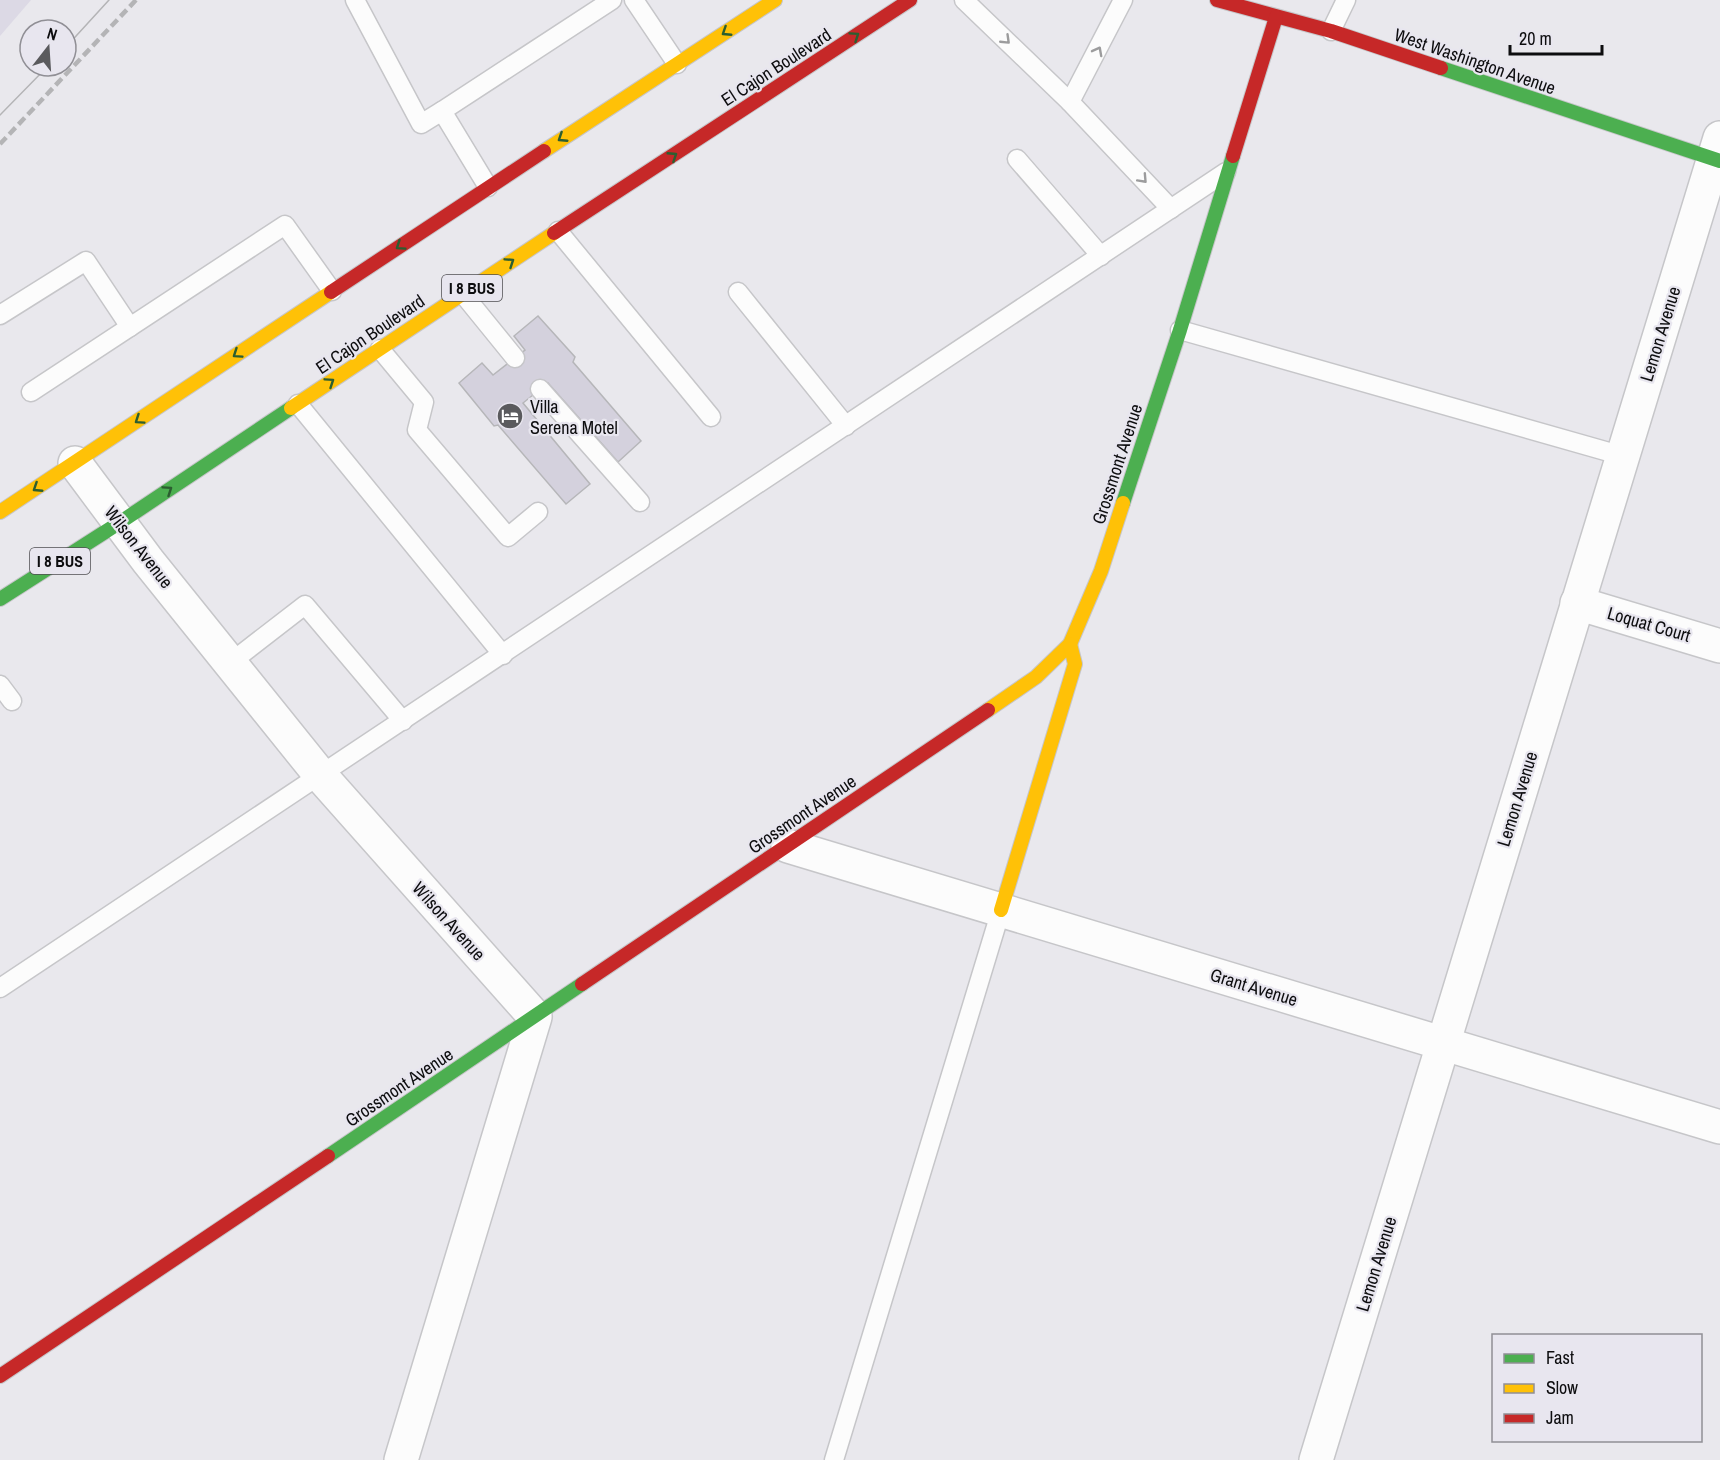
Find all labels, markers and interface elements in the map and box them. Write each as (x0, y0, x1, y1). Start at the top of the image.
north arrow (18, 18, 78, 78)
scale bar (1510, 18, 1602, 56)
text: N (45, 22, 60, 46)
street label: El Cajon Boulevard (716, 22, 836, 112)
street label: West Washington Avenue (1391, 22, 1559, 100)
one-way arrow (721, 25, 732, 36)
text: 20 m (1519, 26, 1552, 51)
one-way arrow (848, 32, 859, 43)
one-way arrow (998, 33, 1009, 44)
one-way arrow (1091, 47, 1102, 58)
one-way arrow (558, 131, 568, 143)
one-way arrow (667, 151, 677, 163)
one-way arrow (1136, 172, 1147, 183)
one-way arrow (395, 239, 406, 250)
one-way arrow (504, 258, 514, 270)
road number: I 8 BUS (442, 275, 502, 301)
street label: Lemon Avenue (1634, 283, 1686, 385)
street label: El Cajon Boulevard (311, 288, 429, 380)
one-way arrow (233, 347, 244, 358)
one-way arrow (323, 378, 334, 389)
place label: Villa Serena Motel (530, 394, 618, 440)
hotel icon: Villa Serena Motel (495, 401, 525, 431)
street label: Grossmont Avenue (1086, 401, 1148, 527)
one-way arrow (135, 413, 146, 424)
one-way arrow (33, 480, 44, 491)
one-way arrow (162, 486, 172, 498)
street label: Wilson Avenue (99, 501, 179, 593)
road number: I 8 BUS (30, 548, 90, 574)
street label: Loquat Court (1605, 600, 1693, 648)
street label: Lemon Avenue (1491, 748, 1543, 850)
street label: Grossmont Avenue (743, 769, 861, 859)
street label: Wilson Avenue (407, 876, 491, 966)
street label: Grant Avenue (1207, 962, 1301, 1012)
street label: Grossmont Avenue (340, 1042, 458, 1132)
street label: Lemon Avenue (1350, 1213, 1402, 1315)
legend (1492, 1334, 1702, 1442)
text: Fast (1546, 1345, 1574, 1370)
text: Slow (1546, 1375, 1578, 1400)
text: Jam (1546, 1405, 1574, 1430)

